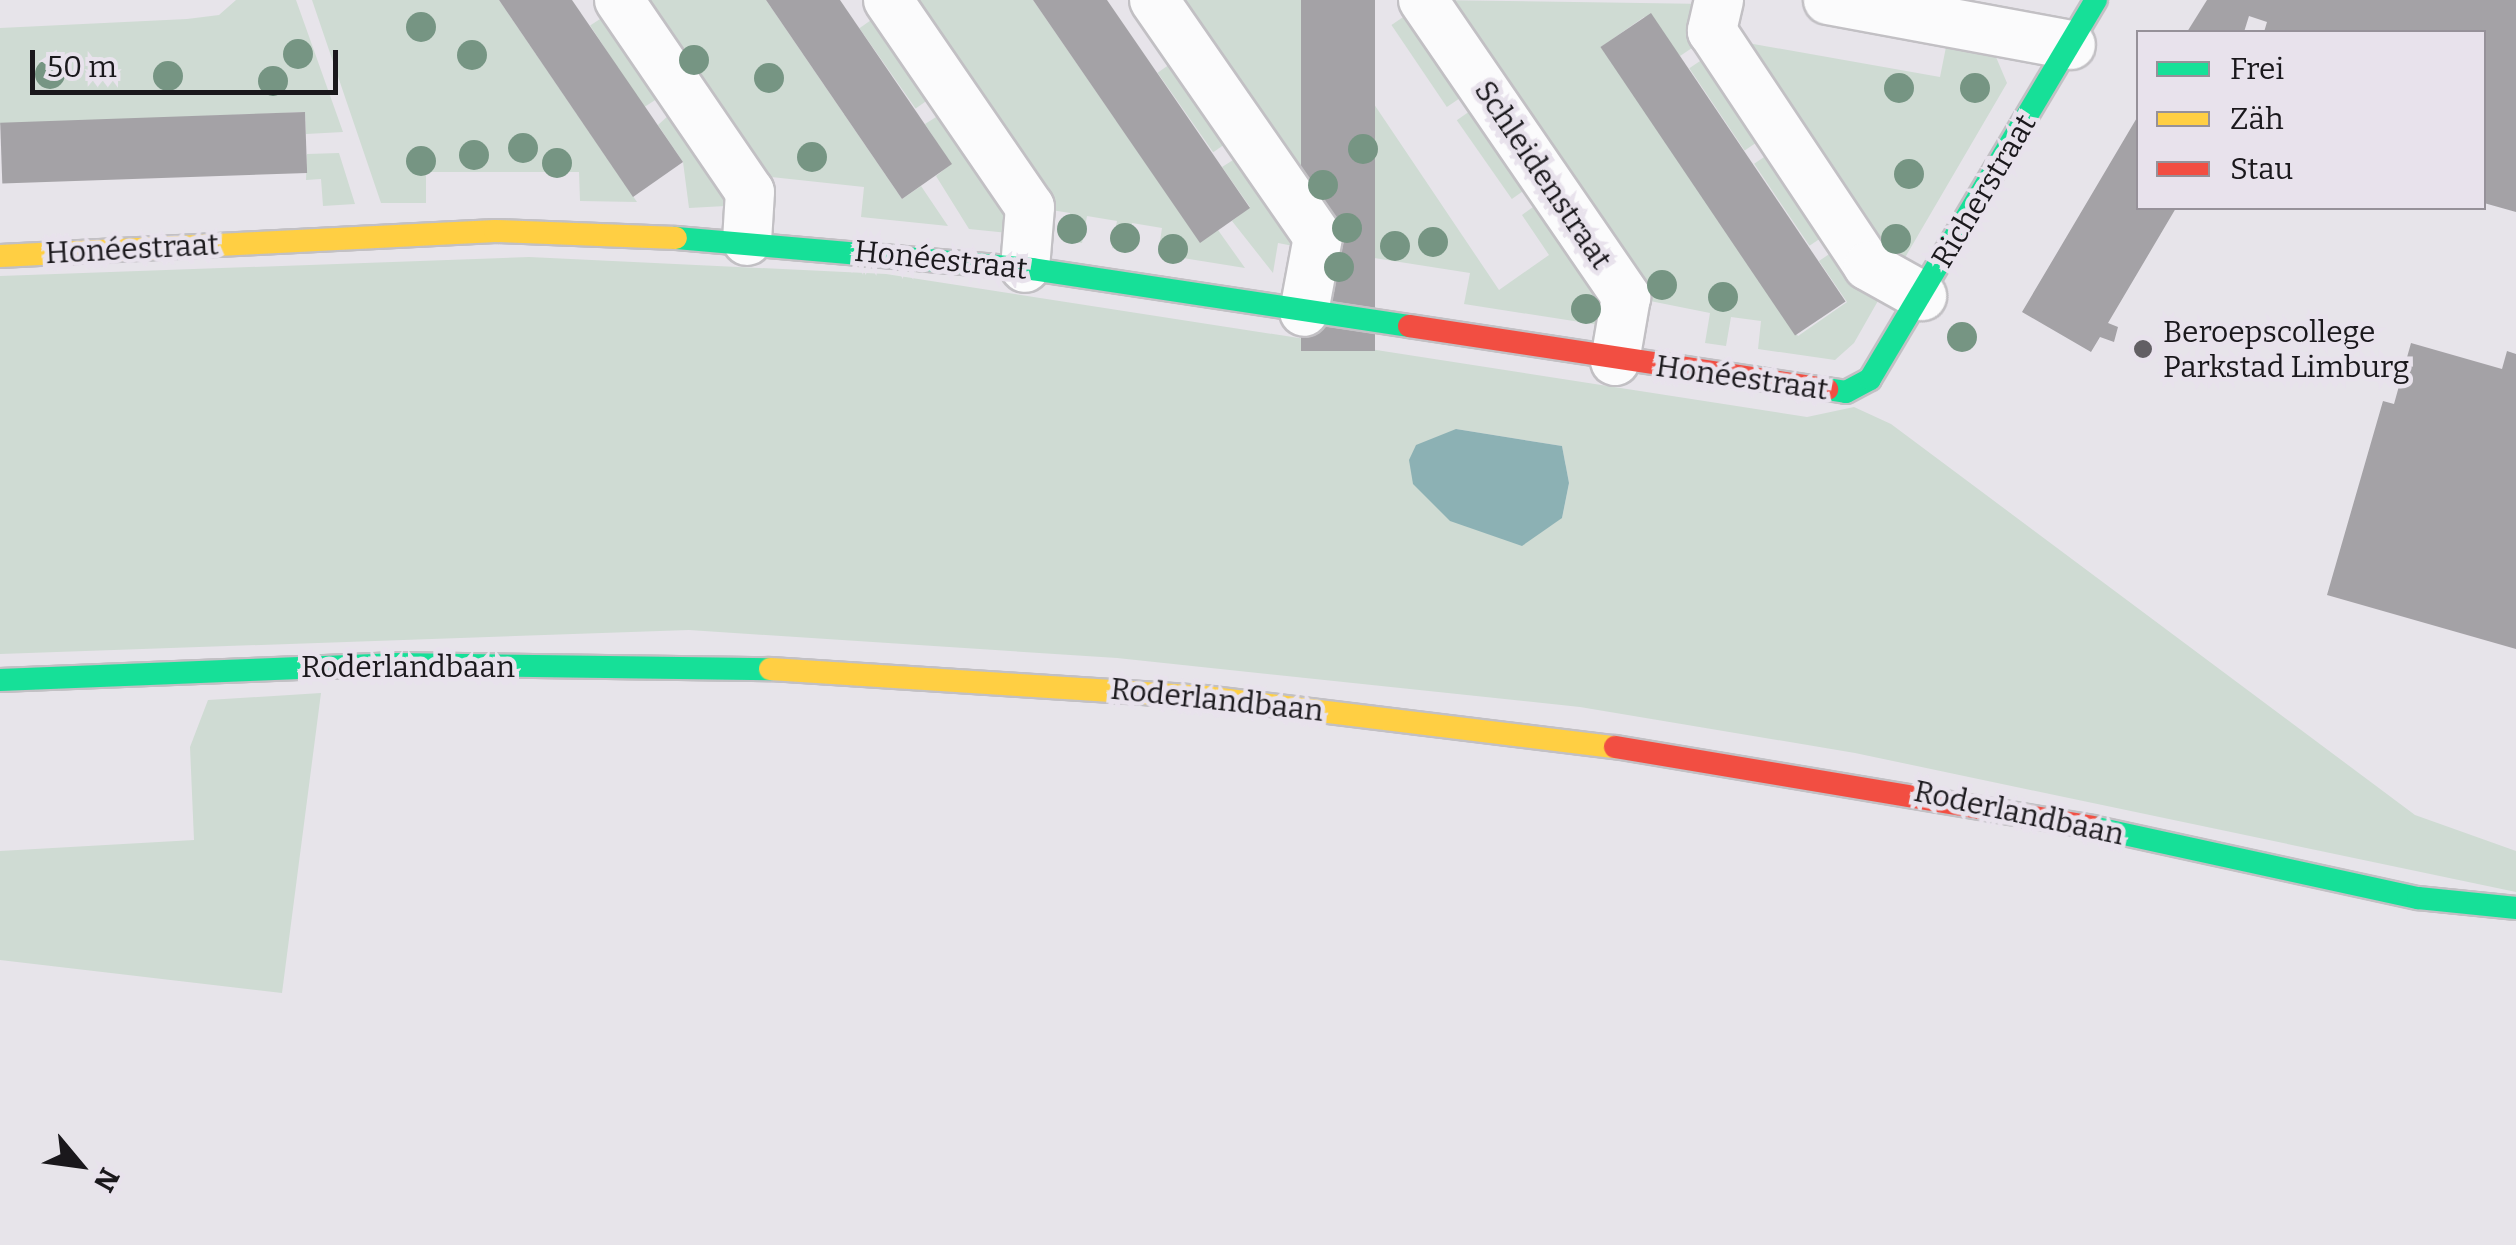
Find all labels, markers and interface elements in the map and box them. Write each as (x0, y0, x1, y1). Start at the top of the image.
scale bar (35, 30, 342, 92)
legend (2136, 30, 2486, 210)
text: 50 m (47, 49, 117, 85)
text: Frei (2230, 51, 2284, 87)
street label: Schleidenstraat (1467, 74, 1619, 276)
text: Zäh (2230, 101, 2284, 137)
street label: Richerstraat (1924, 108, 2044, 274)
text: Stau (2230, 151, 2293, 187)
street label: Honéestraat (44, 226, 220, 272)
street label: Honéestraat (853, 233, 1029, 287)
place label: Beroepscollege Parkstad Limburg (2163, 314, 2410, 384)
marker: Beroepscollege Parkstad Limburg (2132, 338, 2154, 360)
street label: Honéestraat (1654, 348, 1830, 408)
street label: Roderlandbaan (301, 649, 515, 685)
street label: Roderlandbaan (1109, 671, 1325, 729)
street label: Roderlandbaan (1911, 773, 2127, 853)
north arrow (30, 1115, 130, 1215)
text: N (87, 1162, 126, 1197)

